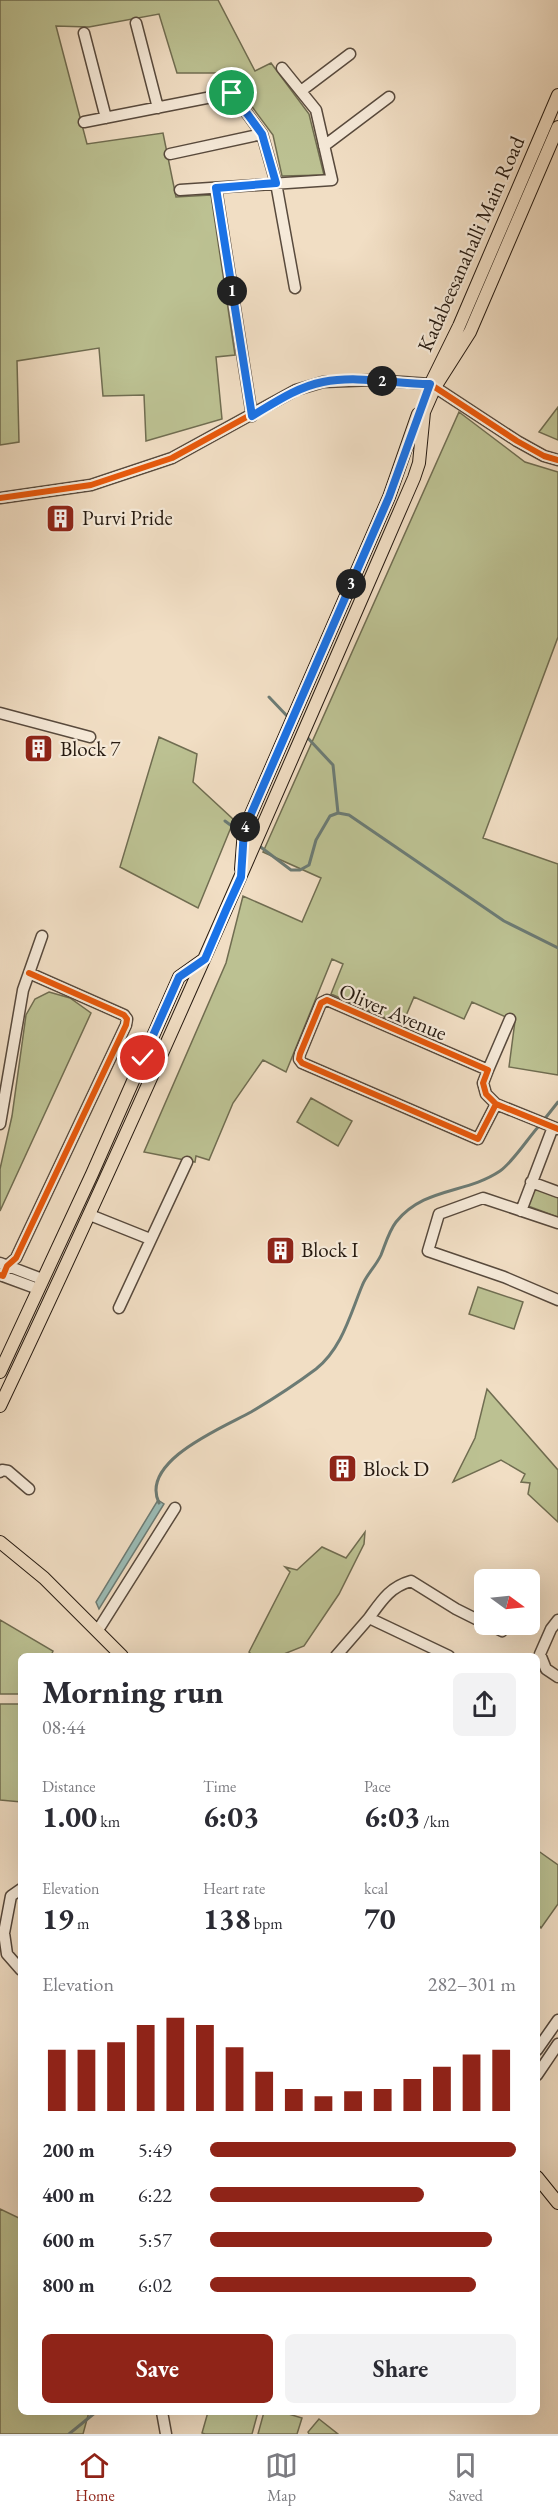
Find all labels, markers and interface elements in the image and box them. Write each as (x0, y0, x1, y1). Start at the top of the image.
pin (206, 67, 257, 118)
icon: arrive (215, 76, 248, 109)
street label: Kadabeesanahalli Main Road (411, 131, 530, 356)
pin: 1 (217, 276, 247, 306)
text: 1 (228, 280, 236, 301)
pin: 2 (367, 366, 397, 396)
text: 2 (378, 370, 386, 391)
building icon: Purvi Pride (45, 502, 77, 534)
place label: Purvi Pride (82, 504, 173, 531)
pin: 3 (336, 569, 366, 599)
text: 3 (347, 573, 355, 594)
building icon: Block 7 (23, 733, 55, 765)
place label: Block 7 (60, 735, 121, 762)
pin: 4 (230, 812, 260, 842)
text: 4 (241, 816, 249, 837)
street label: Oliver Avenue (335, 977, 451, 1046)
pin (117, 1032, 168, 1083)
icon: check (126, 1041, 159, 1074)
building icon: Block I (264, 1234, 296, 1266)
place label: Block I (301, 1236, 359, 1263)
building icon: Block D (326, 1453, 358, 1485)
place label: Block D (363, 1455, 429, 1482)
north arrow (474, 1569, 540, 1635)
map controls (474, 1569, 540, 1635)
text: Morning run (42, 1670, 224, 1713)
button: share (453, 1673, 516, 1736)
text: 08:44 (42, 1714, 85, 1740)
text: Distance (42, 1776, 95, 1797)
text: Time (203, 1776, 236, 1797)
text: Pace (364, 1776, 391, 1797)
text: 1.00 (42, 1797, 97, 1836)
text: 6:03 (203, 1797, 259, 1836)
text: 6:03 (364, 1797, 420, 1836)
text: km (97, 1811, 120, 1832)
text: /km (420, 1811, 450, 1832)
text: Elevation (42, 1878, 100, 1899)
text: Heart rate (203, 1878, 265, 1899)
text: kcal (364, 1878, 388, 1899)
text: 19 (42, 1899, 74, 1938)
text: 138 (203, 1899, 251, 1938)
text: 70 (364, 1899, 396, 1938)
text: m (74, 1913, 89, 1934)
text: bpm (251, 1913, 283, 1934)
text: Elevation (42, 1971, 114, 1997)
text: 282–301 m (428, 1971, 516, 1997)
text: 200 m (42, 2137, 95, 2163)
text: 5:49 (138, 2137, 172, 2163)
text: 400 m (42, 2182, 95, 2208)
text: 6:22 (138, 2182, 172, 2208)
text: 600 m (42, 2227, 95, 2253)
text: 5:57 (138, 2227, 172, 2253)
text: 800 m (42, 2272, 95, 2298)
text: 6:02 (138, 2272, 172, 2298)
button: Save (42, 2334, 273, 2403)
button: Share (285, 2334, 516, 2403)
tab: Home (75, 2449, 115, 2506)
tab: Map (265, 2449, 298, 2506)
tab: Saved (449, 2449, 483, 2506)

